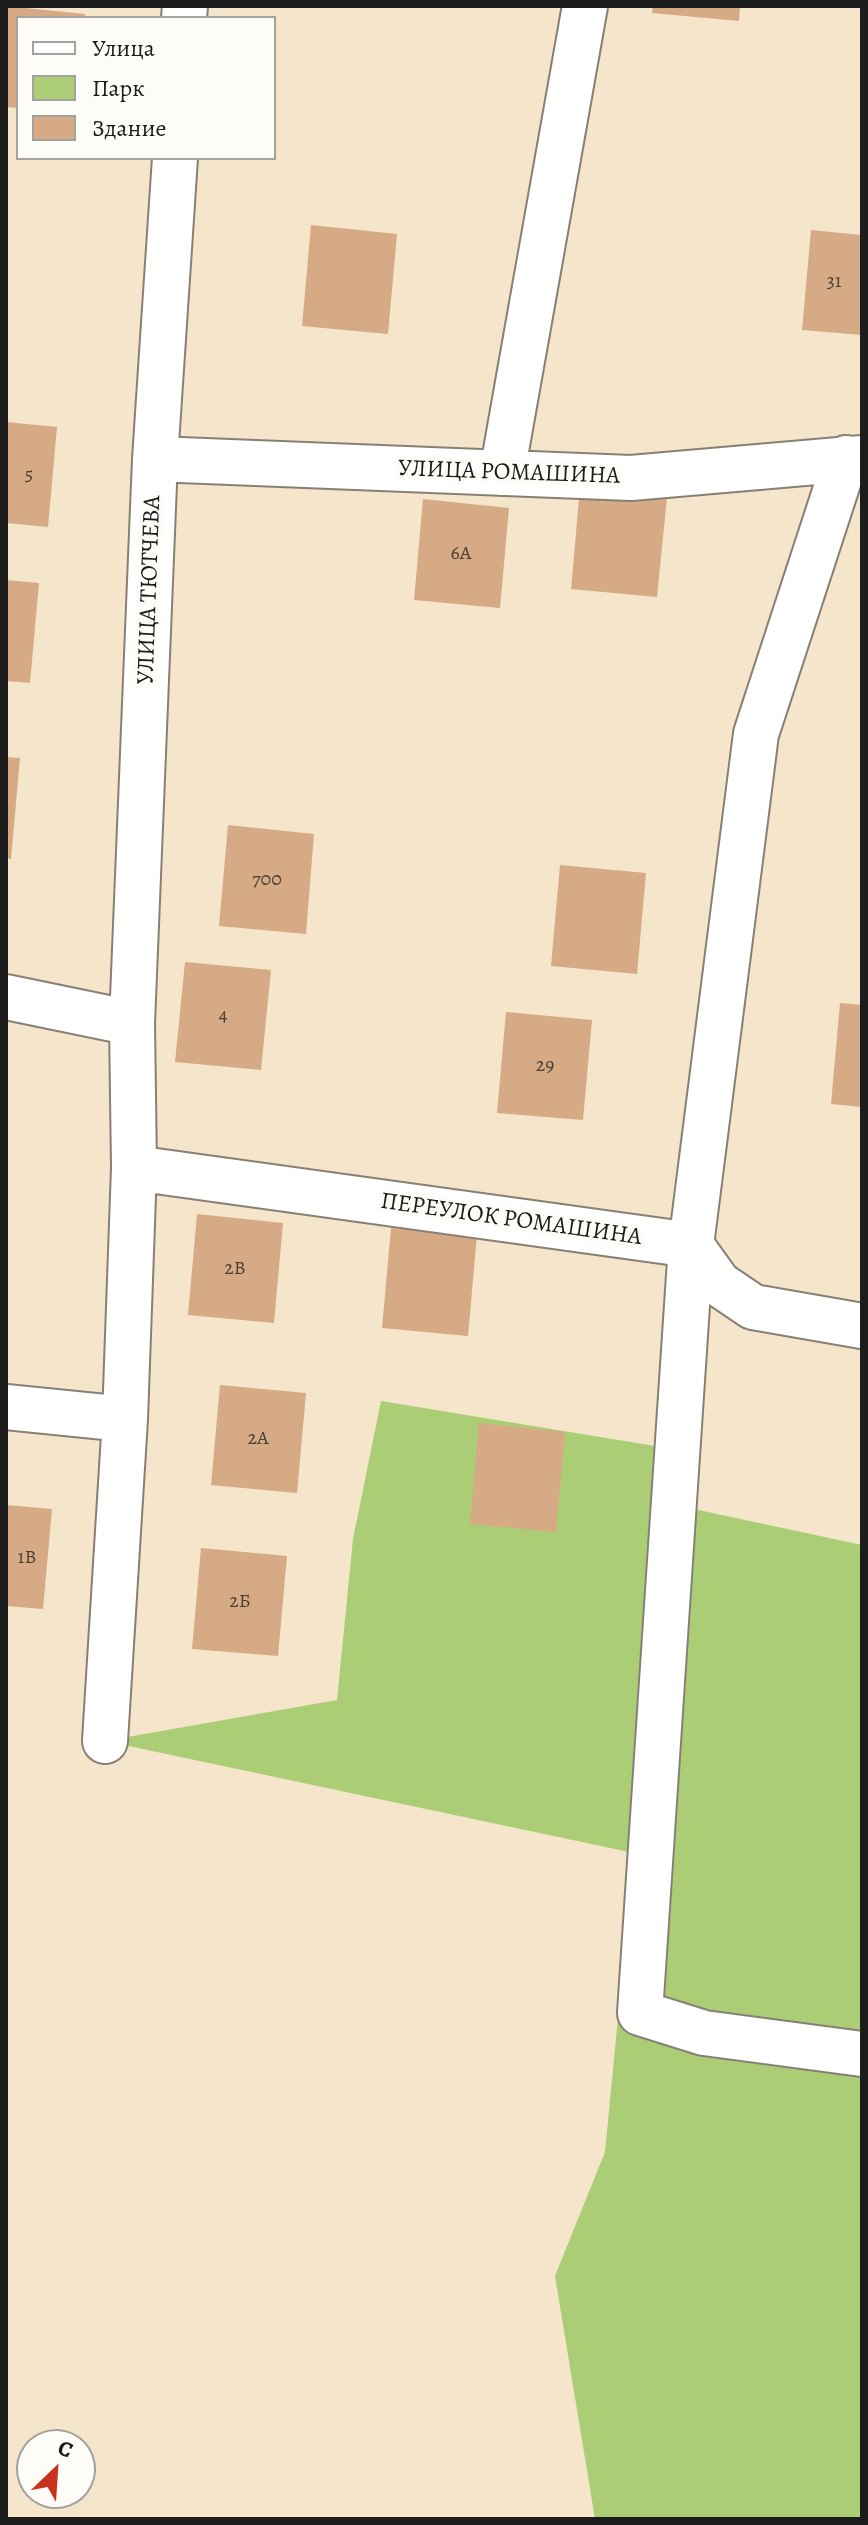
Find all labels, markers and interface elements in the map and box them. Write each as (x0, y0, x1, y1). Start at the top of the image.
legend (16, 16, 276, 160)
text: Улица (92, 32, 155, 64)
text: Парк (92, 72, 145, 104)
text: Здание (92, 112, 167, 144)
house number: 31 (826, 270, 842, 294)
street label: УЛИЦА РОМАШИНА (398, 455, 620, 491)
house number: 5 (25, 463, 33, 487)
street label: УЛИЦА ТЮТЧЕВА (132, 495, 168, 685)
house number: 6А (451, 542, 471, 566)
house number: 700 (252, 868, 282, 892)
house number: 4 (218, 1004, 228, 1028)
house number: 29 (536, 1054, 554, 1078)
street label: ПЕРЕУЛОК РОМАШИНА (379, 1187, 643, 1253)
house number: 2В (224, 1257, 246, 1281)
house number: 2А (247, 1427, 269, 1451)
house number: 1В (18, 1546, 36, 1570)
house number: 2Б (229, 1590, 251, 1614)
north arrow (16, 2429, 96, 2509)
text: С (53, 2433, 78, 2466)

